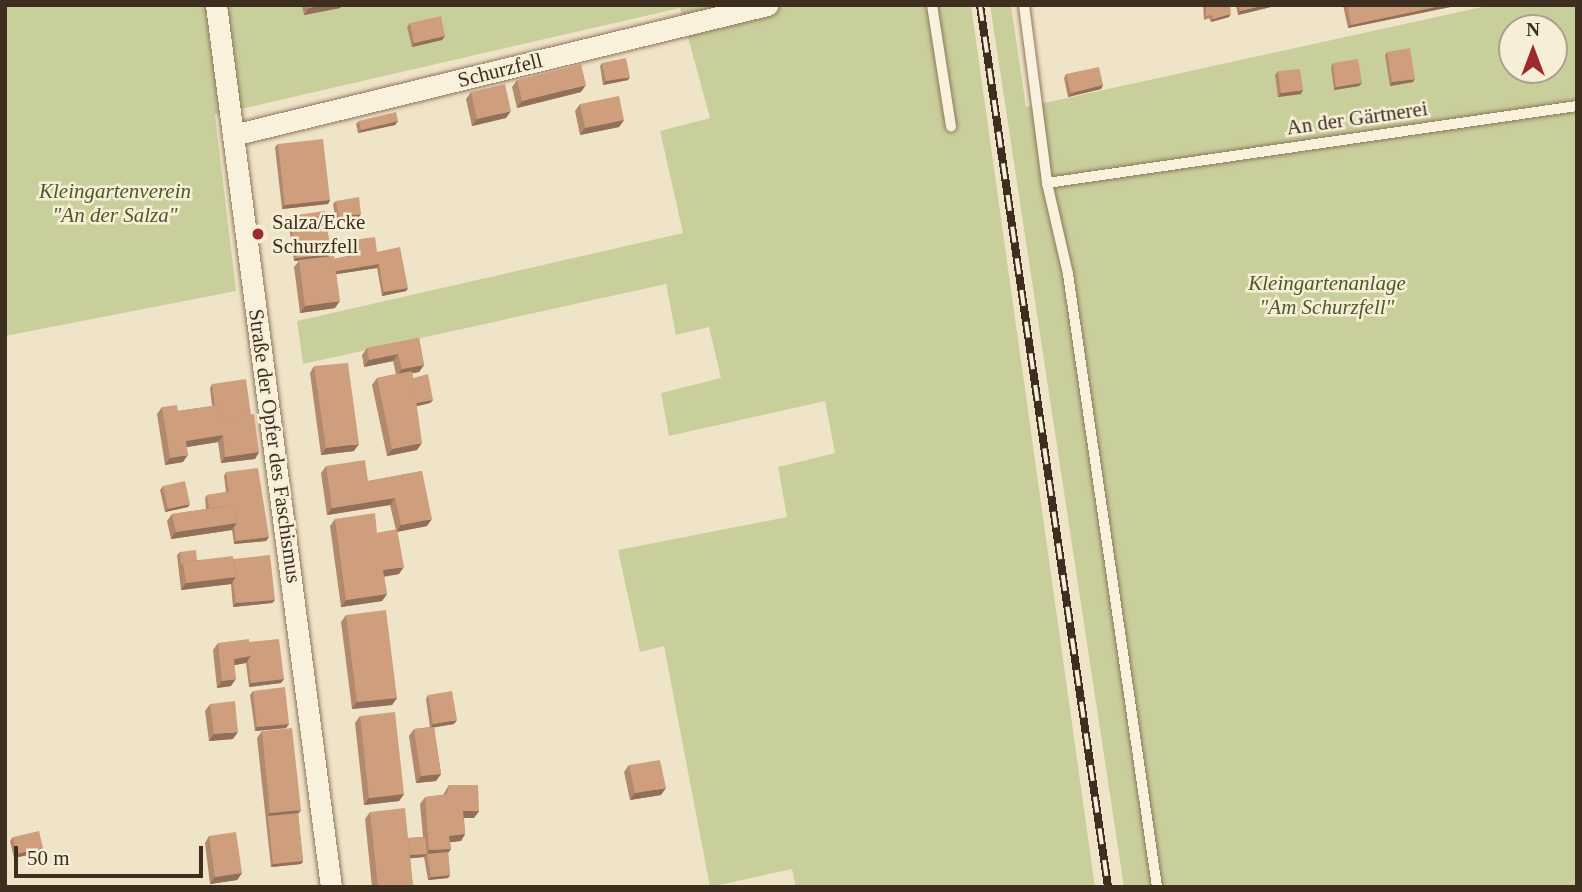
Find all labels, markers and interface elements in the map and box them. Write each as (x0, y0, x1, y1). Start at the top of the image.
north arrow (1498, 14, 1568, 84)
text: N (1526, 19, 1540, 40)
street label: Schurzfell (455, 47, 545, 93)
street label: An der Gärtnerei (1285, 96, 1429, 140)
park label: Kleingartenverein "An der Salza" (39, 178, 191, 228)
place label: Salza/Ecke Schurzfell (272, 209, 365, 259)
marker: Salza/Ecke Schurzfell (250, 226, 266, 242)
park label: Kleingartenanlage "Am Schurzfell" (1248, 270, 1406, 320)
street label: Straße der Opfer des Faschismus (243, 307, 307, 585)
scale bar (18, 832, 206, 876)
text: 50 m (27, 846, 70, 870)

